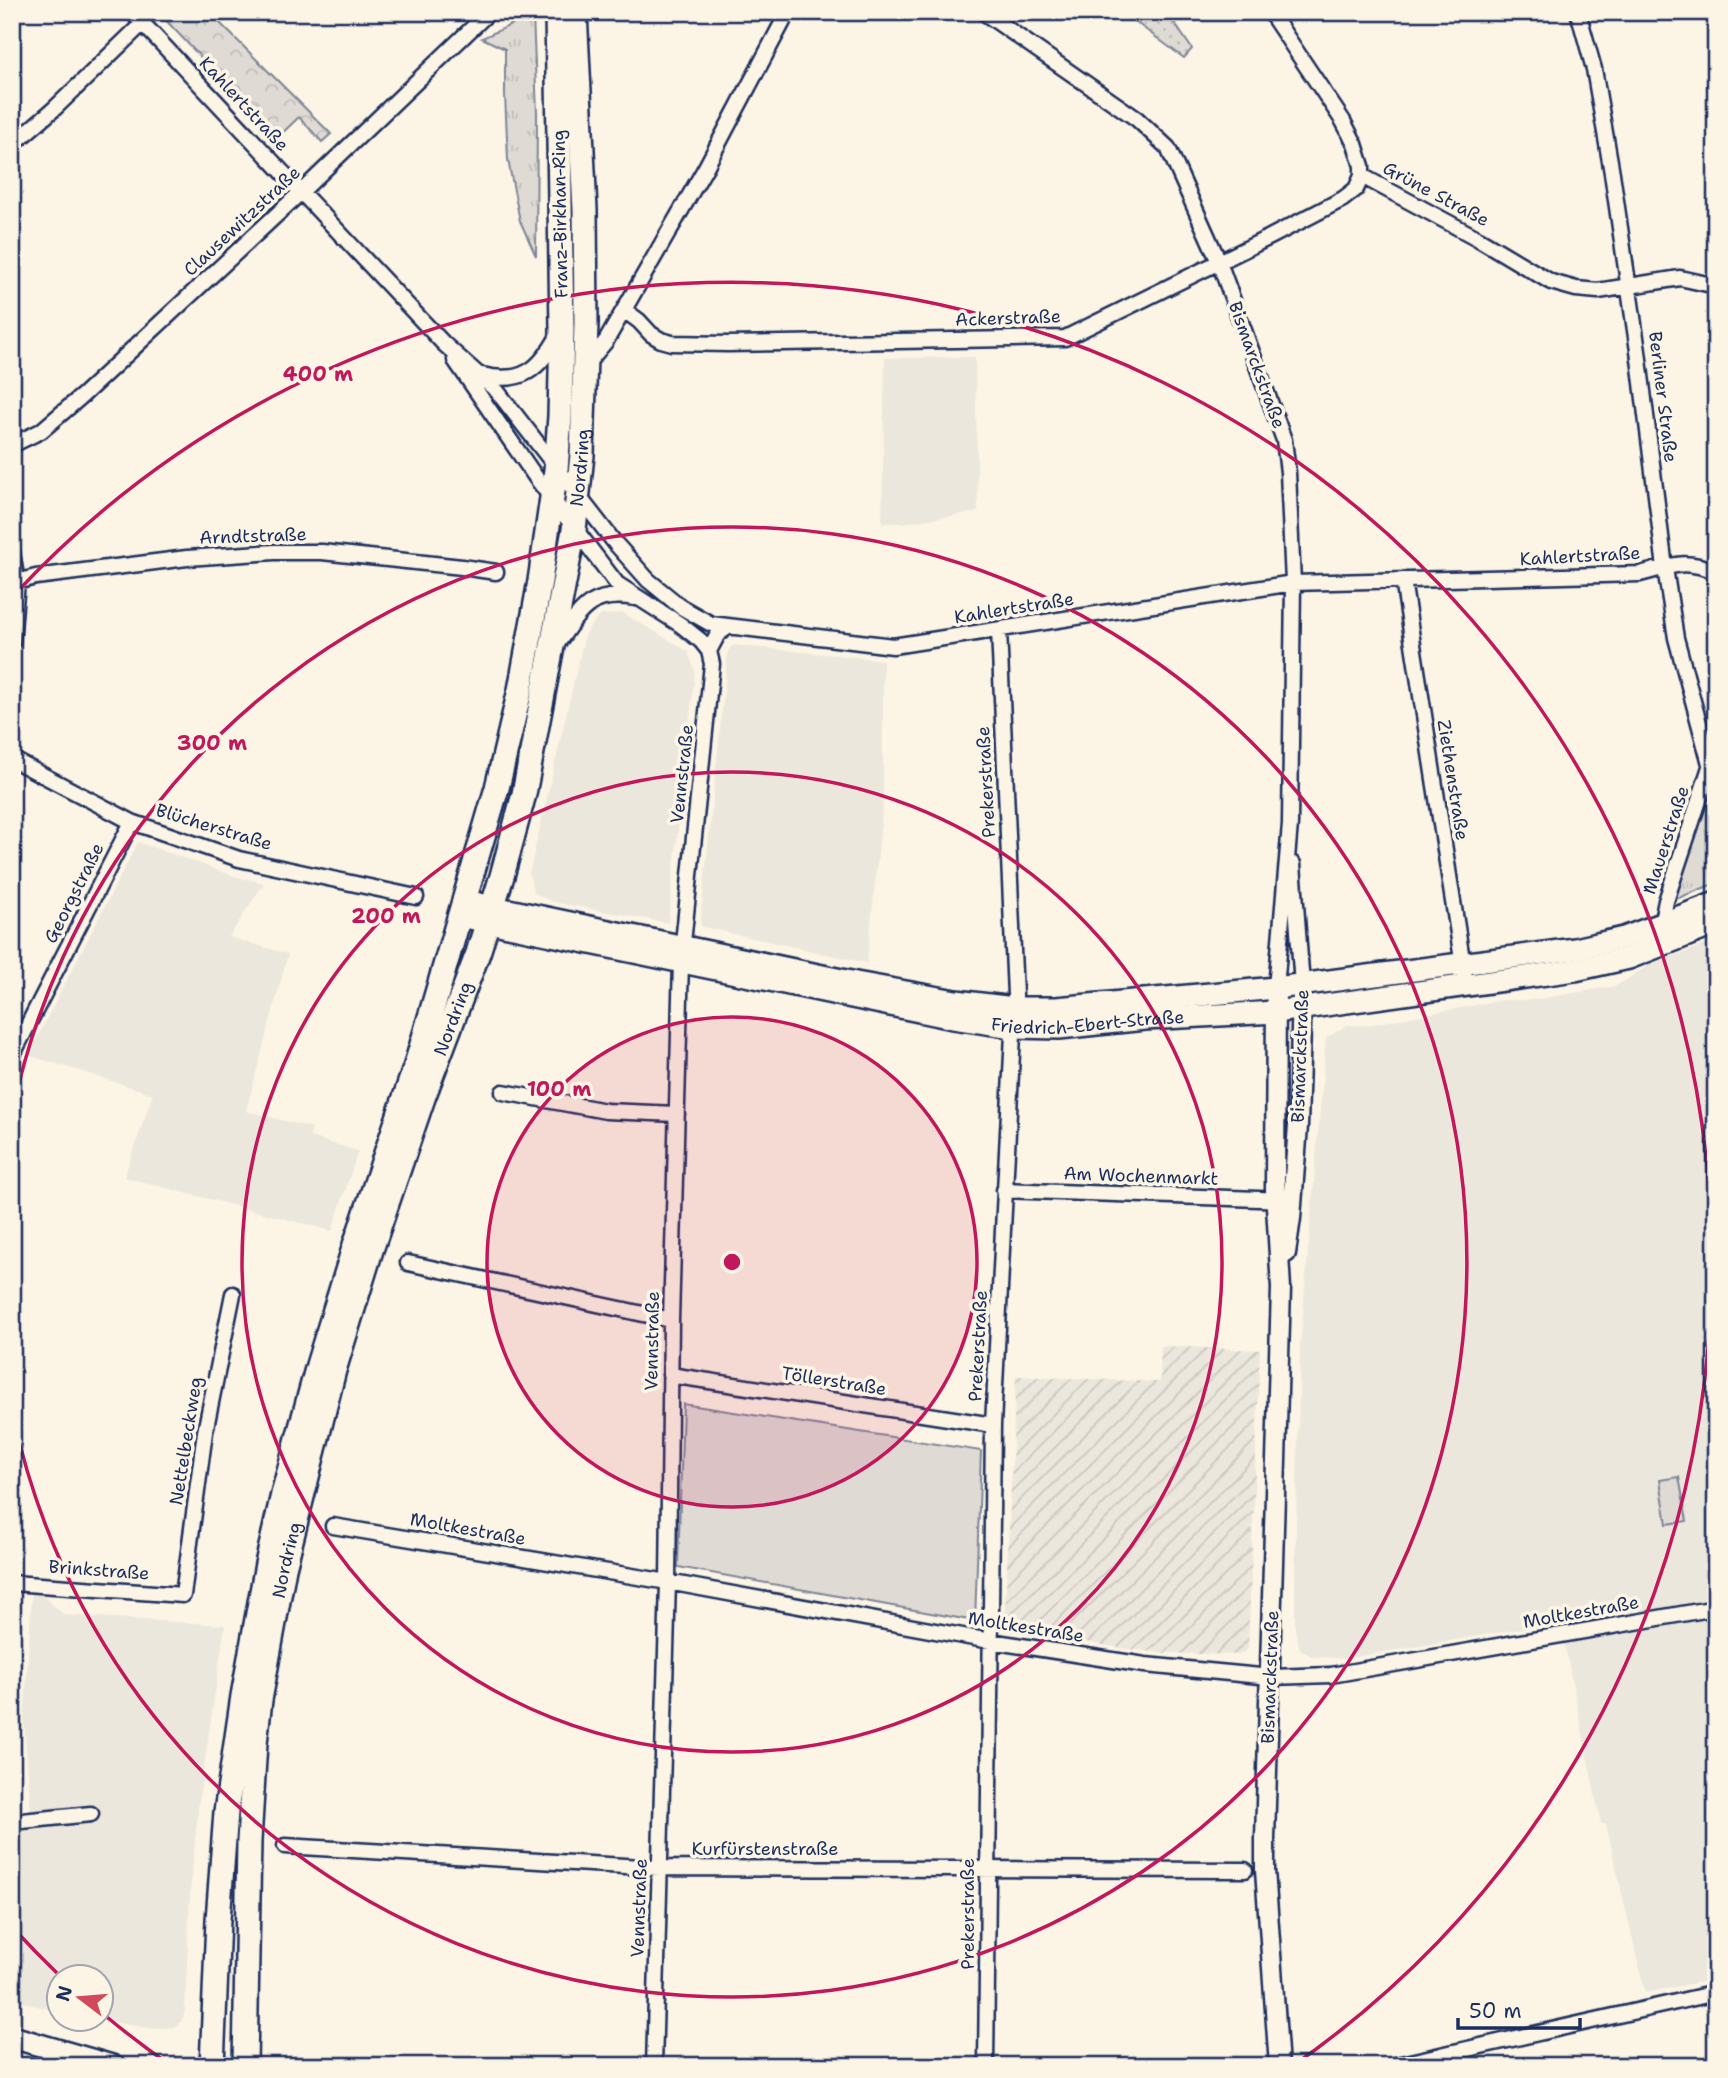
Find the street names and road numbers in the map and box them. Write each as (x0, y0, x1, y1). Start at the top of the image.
street label: Kahlertstraße (194, 52, 294, 156)
street label: Franz-Birkhan-Ring (547, 129, 573, 299)
street label: Grüne Straße (1379, 156, 1493, 232)
street label: Clausewitzstraße (178, 161, 306, 281)
street label: Bismarckstraße (1223, 298, 1291, 432)
street label: Ackerstraße (955, 304, 1061, 332)
street label: Berliner Straße (1643, 330, 1683, 464)
street label: Nordring (565, 429, 595, 508)
street label: Arndtstraße (199, 522, 307, 550)
street label: Kahlertstraße (1519, 541, 1641, 571)
street label: Kahlertstraße (952, 587, 1076, 629)
street label: Ziethenstraße (1432, 718, 1474, 842)
street label: Vennstraße (665, 723, 699, 825)
street label: Prekerstraße (971, 726, 1001, 838)
street label: Mauerstraße (1637, 783, 1695, 897)
street label: Blücherstraße (153, 798, 275, 856)
street label: Georgstraße (38, 839, 110, 947)
street label: Nordring (428, 978, 478, 1059)
street label: Bismarckstraße (1286, 989, 1314, 1123)
street label: Friedrich-Ebert-Straße (989, 1005, 1185, 1040)
street label: Am Wochenmarkt (1063, 1161, 1219, 1191)
street label: Prekerstraße (963, 1290, 993, 1402)
street label: Vennstraße (639, 1291, 665, 1391)
street label: Töllerstraße (780, 1361, 888, 1401)
street label: Nettelbeckweg (164, 1375, 208, 1507)
street label: Moltkestraße (408, 1507, 528, 1551)
street label: Nordring (267, 1519, 307, 1600)
street label: Brinkstraße (48, 1555, 150, 1585)
street label: Moltkestraße (1521, 1590, 1641, 1634)
street label: Moltkestraße (966, 1606, 1086, 1648)
street label: Bismarckstraße (1256, 1610, 1284, 1744)
street label: Kurfürstenstraße (692, 1837, 838, 1861)
street label: Vennstraße (625, 1858, 653, 1958)
street label: Prekerstraße (956, 1858, 980, 1970)

